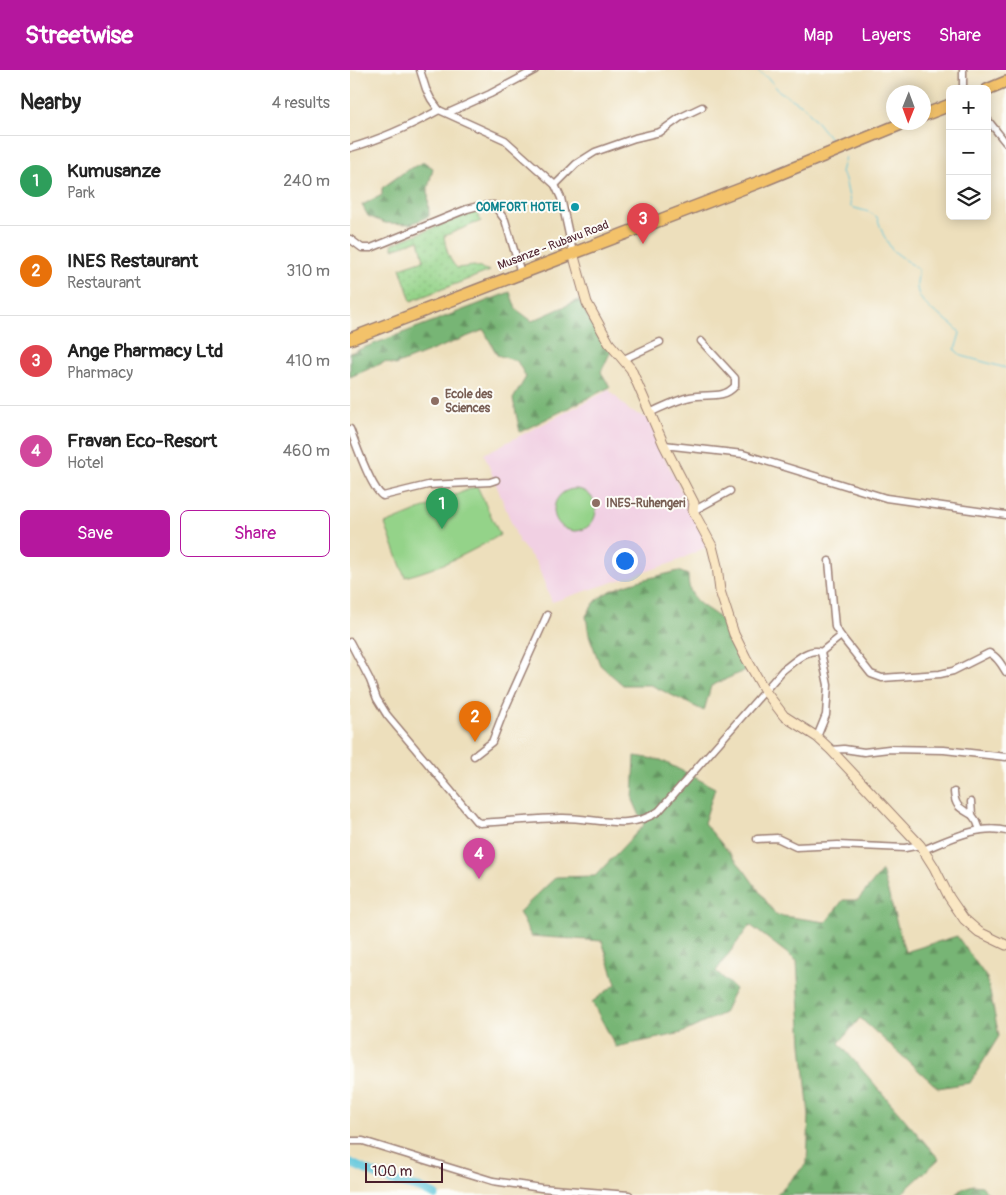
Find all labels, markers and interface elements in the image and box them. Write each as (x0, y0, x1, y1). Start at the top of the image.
text: Streetwise (25, 21, 133, 50)
text: Map (804, 24, 833, 47)
text: Layers (861, 24, 911, 47)
text: Share (939, 24, 981, 47)
north arrow (886, 85, 931, 130)
map controls (946, 85, 991, 220)
button: + (946, 85, 991, 130)
text: Nearby (20, 89, 81, 116)
text: 4 results (272, 93, 330, 113)
button: − (946, 130, 991, 175)
text: Kumusanze (67, 159, 161, 183)
text: 1 (33, 171, 39, 191)
text: 240 m (283, 171, 330, 191)
button: layers (946, 175, 991, 220)
text: Park (67, 183, 95, 203)
place label: COMFORT HOTEL (476, 200, 565, 215)
marker: COMFORT HOTEL (569, 201, 581, 213)
pin: 3 (627, 203, 659, 244)
street label: Musanze - Rubavu Road (495, 217, 611, 274)
text: INES Restaurant (67, 249, 198, 273)
text: 2 (32, 261, 40, 281)
text: 310 m (286, 261, 330, 281)
text: Restaurant (67, 273, 141, 293)
text: Ange Pharmacy Ltd (67, 339, 223, 363)
text: 3 (32, 351, 40, 371)
text: 410 m (286, 351, 330, 371)
text: Pharmacy (67, 363, 133, 383)
place label: Ecole des Sciences (445, 387, 493, 416)
marker: Ecole des Sciences (429, 395, 441, 407)
text: Fravan Eco-Resort (67, 429, 217, 453)
text: 4 (31, 441, 41, 461)
text: 460 m (283, 441, 330, 461)
text: Hotel (67, 453, 104, 473)
pin: 1 (426, 488, 458, 529)
place label: INES-Ruhengeri (606, 496, 685, 511)
marker: INES-Ruhengeri (590, 497, 602, 509)
button: Save (20, 510, 170, 557)
button: Share (180, 510, 330, 557)
your location (612, 548, 638, 574)
pin: 2 (459, 701, 491, 742)
pin: 4 (463, 838, 495, 879)
scale bar (365, 1160, 442, 1183)
text: 100 m (372, 1163, 412, 1180)

